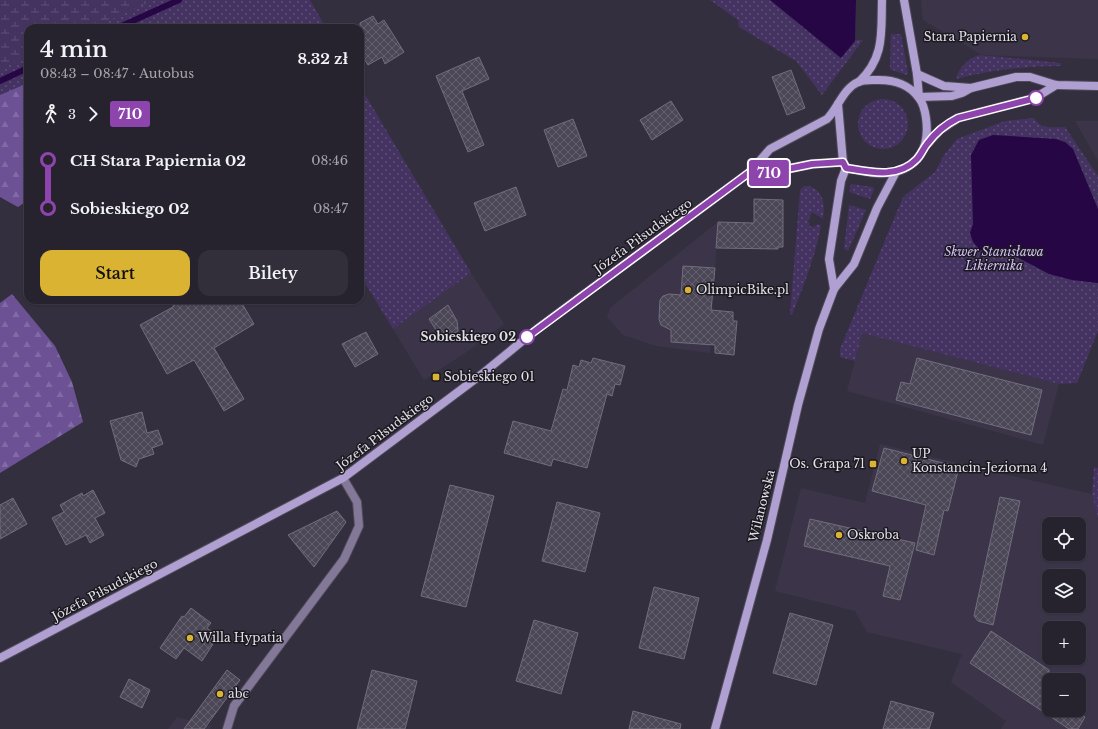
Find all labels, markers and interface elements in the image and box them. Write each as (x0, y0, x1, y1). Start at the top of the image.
place label: Stara Papiernia (924, 29, 1017, 44)
marker: Stara Papiernia (1020, 32, 1030, 42)
text: 4 min (40, 36, 108, 63)
text: 8.32 zł (297, 49, 348, 68)
text: 08:43 – 08:47 · Autobus (40, 65, 194, 82)
unlabelled marker (1028, 90, 1044, 106)
icon: walk (40, 103, 62, 125)
icon: forward (82, 103, 104, 125)
text: 710 (118, 105, 142, 123)
text: 3 (68, 106, 76, 123)
text: CH Stara Papiernia 02 (70, 151, 246, 170)
text: 08:46 (311, 152, 348, 169)
line badge: 710 (746, 160, 792, 186)
text: 710 (757, 164, 781, 182)
street label: Józefa Piłsudskiego (589, 195, 695, 277)
text: Sobieskiego 02 (70, 199, 189, 218)
text: 08:47 (313, 200, 348, 217)
park label: Skwer Stanisława Likiernika (944, 244, 1044, 273)
button: Start (40, 250, 190, 296)
button: Bilety (198, 250, 348, 296)
place label: OlimpicBike.pl (696, 282, 789, 297)
marker: OlimpicBike.pl (683, 285, 693, 295)
place label: Sobieskiego 02 (421, 329, 516, 344)
marker: Sobieskiego 02 (519, 329, 535, 345)
place label: Sobieskiego 01 (444, 369, 535, 384)
marker: Sobieskiego 01 (431, 372, 441, 382)
street label: Józefa Piłsudskiego (332, 390, 436, 474)
place label: UP Konstancin-Jeziorna 4 (912, 446, 1047, 475)
place label: Os. Grapa 71 (789, 456, 865, 471)
marker: UP Konstancin-Jeziorna 4 (899, 456, 909, 466)
marker: Os. Grapa 71 (868, 459, 878, 469)
street label: Wilanowska (745, 468, 778, 545)
map controls (1042, 517, 1086, 717)
button: locate (1042, 517, 1086, 561)
place label: Oskroba (847, 527, 899, 542)
marker: Oskroba (834, 530, 844, 540)
street label: Józefa Piłsudskiego (48, 555, 160, 625)
button: layers (1042, 569, 1086, 613)
button: + (1042, 621, 1086, 665)
place label: Willa Hypatia (197, 630, 283, 645)
marker: Willa Hypatia (185, 633, 195, 643)
button: − (1042, 673, 1086, 717)
place label: abc (228, 686, 249, 701)
marker: abc (215, 689, 225, 699)

